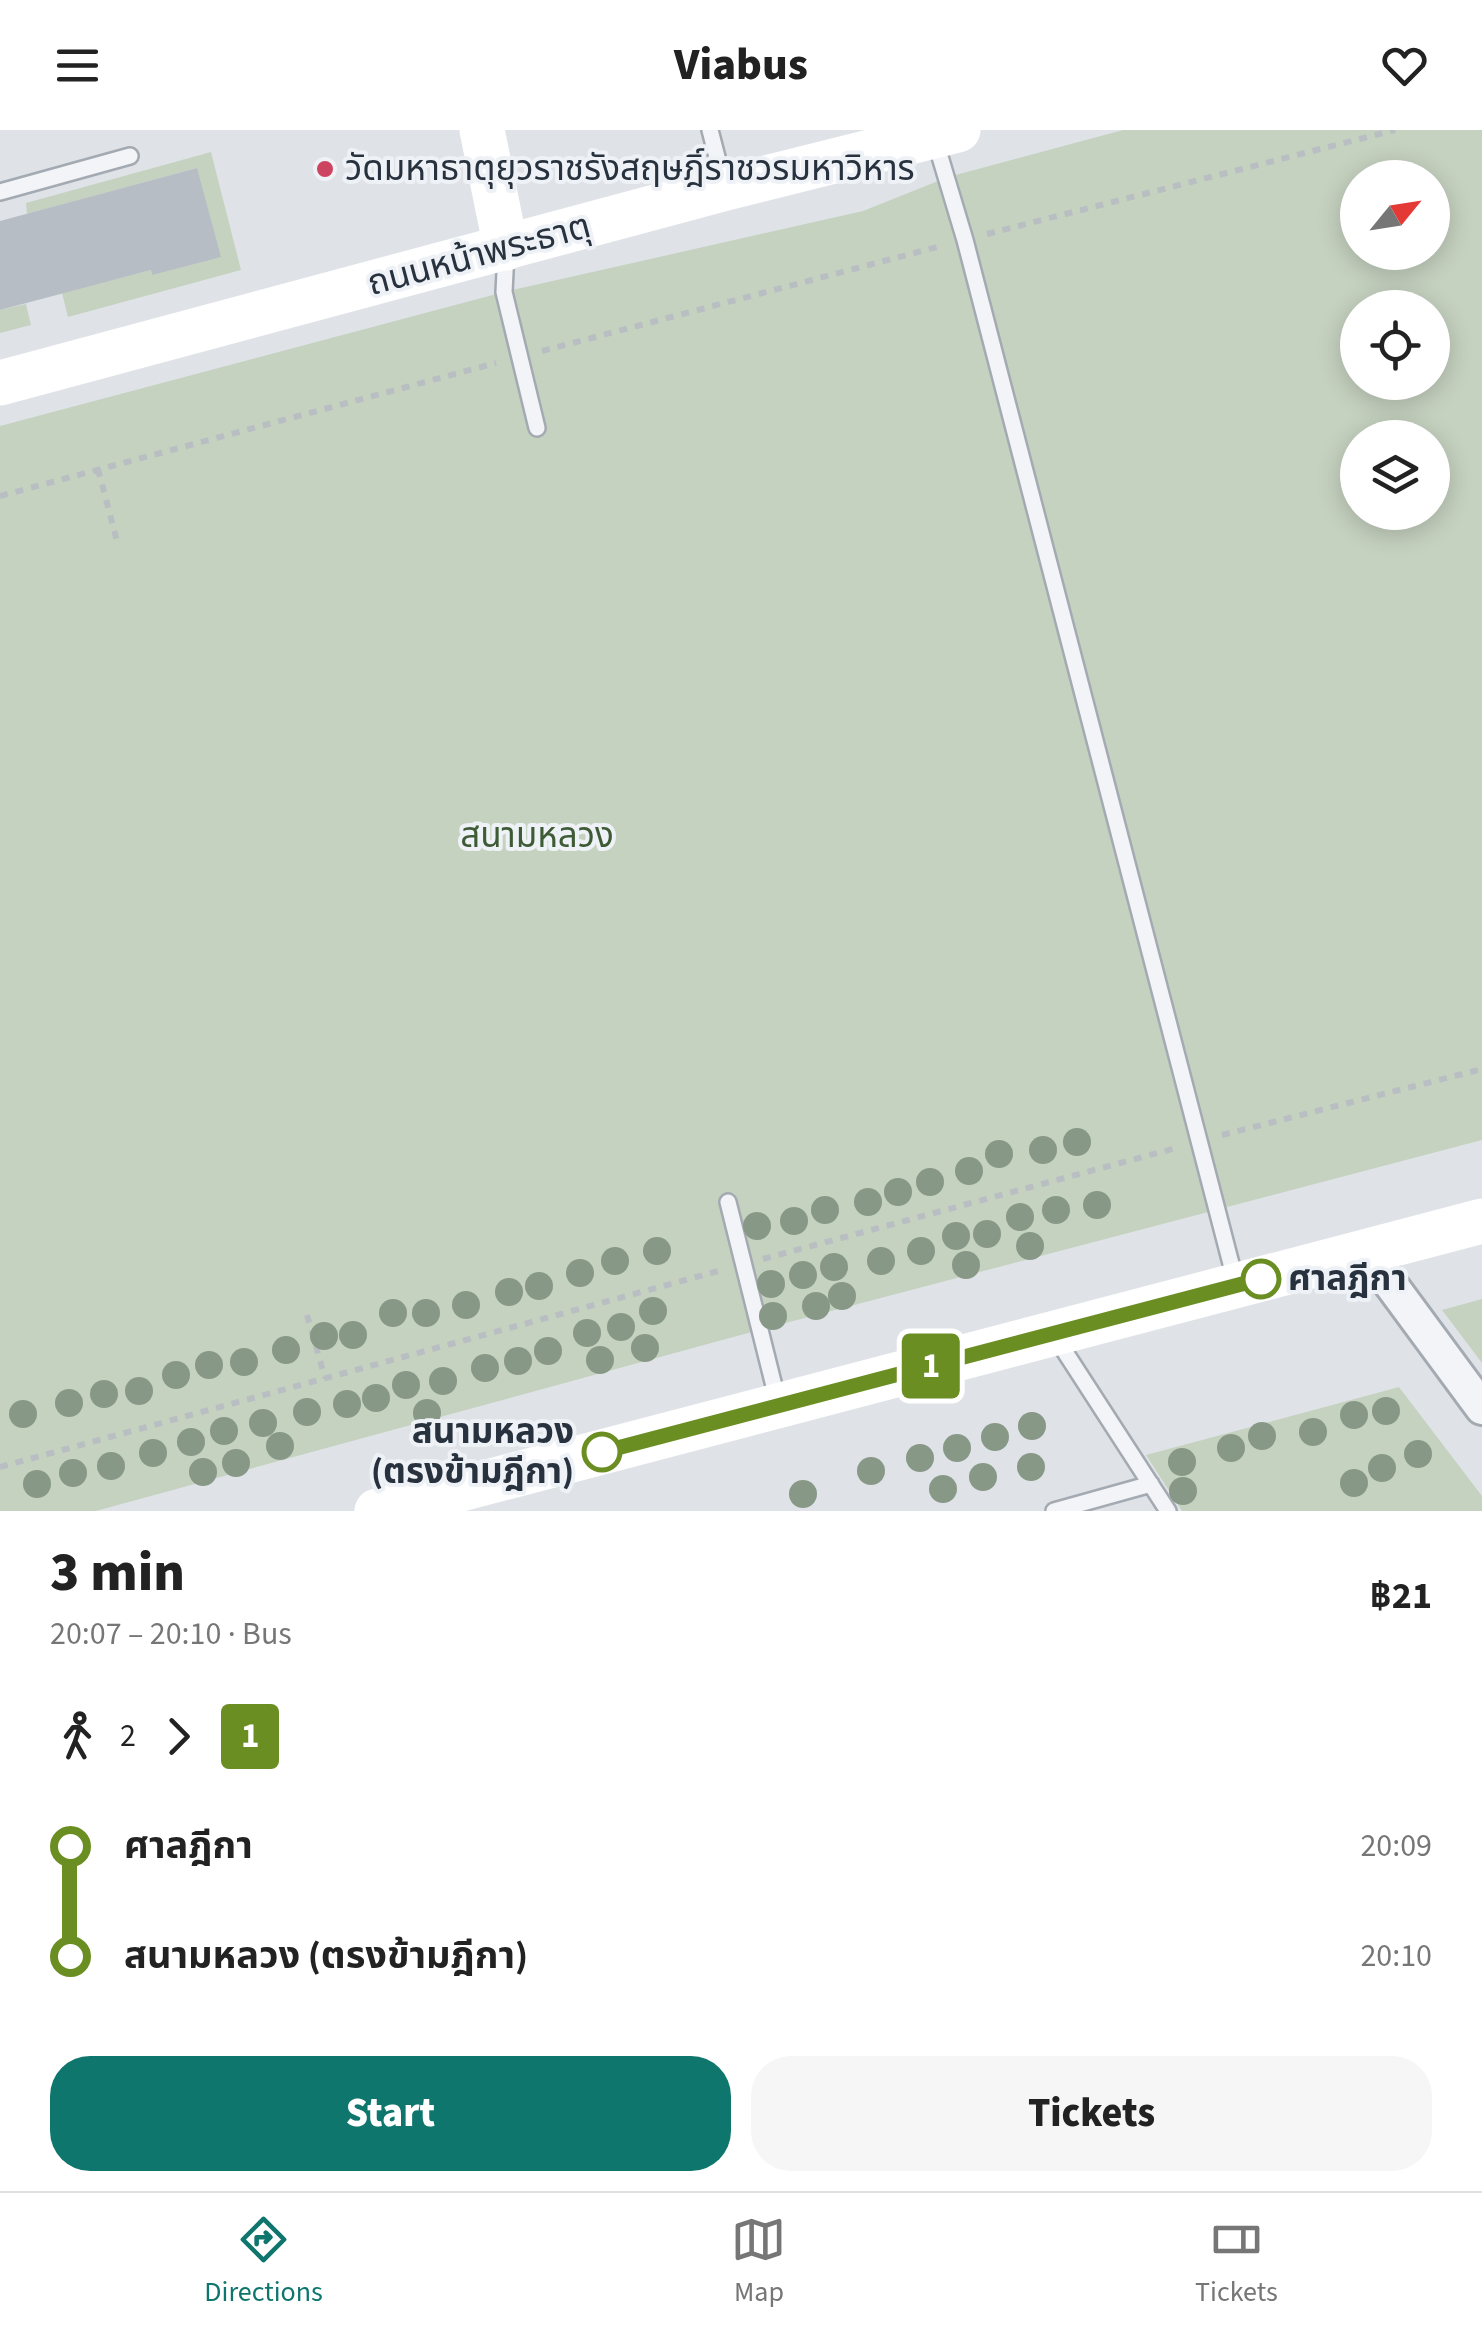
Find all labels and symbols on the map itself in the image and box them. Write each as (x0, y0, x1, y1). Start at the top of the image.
place label: วัดมหาธาตุยุวราชรังสฤษฎิ์ราชวรมหาวิหาร (345, 144, 915, 194)
marker: วัดมหาธาตุยุวราชรังสฤษฎิ์ราชวรมหาวิหาร (314, 158, 336, 180)
north arrow (1340, 160, 1450, 270)
street label: ถนนหน้าพระธาตุ (362, 201, 596, 309)
park label: สนามหลวง (460, 811, 614, 861)
place label: ศาลฎีกา (1288, 1254, 1407, 1304)
marker: ศาลฎีกา (1242, 1260, 1280, 1298)
line badge: 1 (898, 1334, 964, 1398)
place label: สนามหลวง (ตรงข้ามฎีกา) (371, 1407, 574, 1497)
marker: สนามหลวง (ตรงข้ามฎีกา) (583, 1433, 621, 1471)

